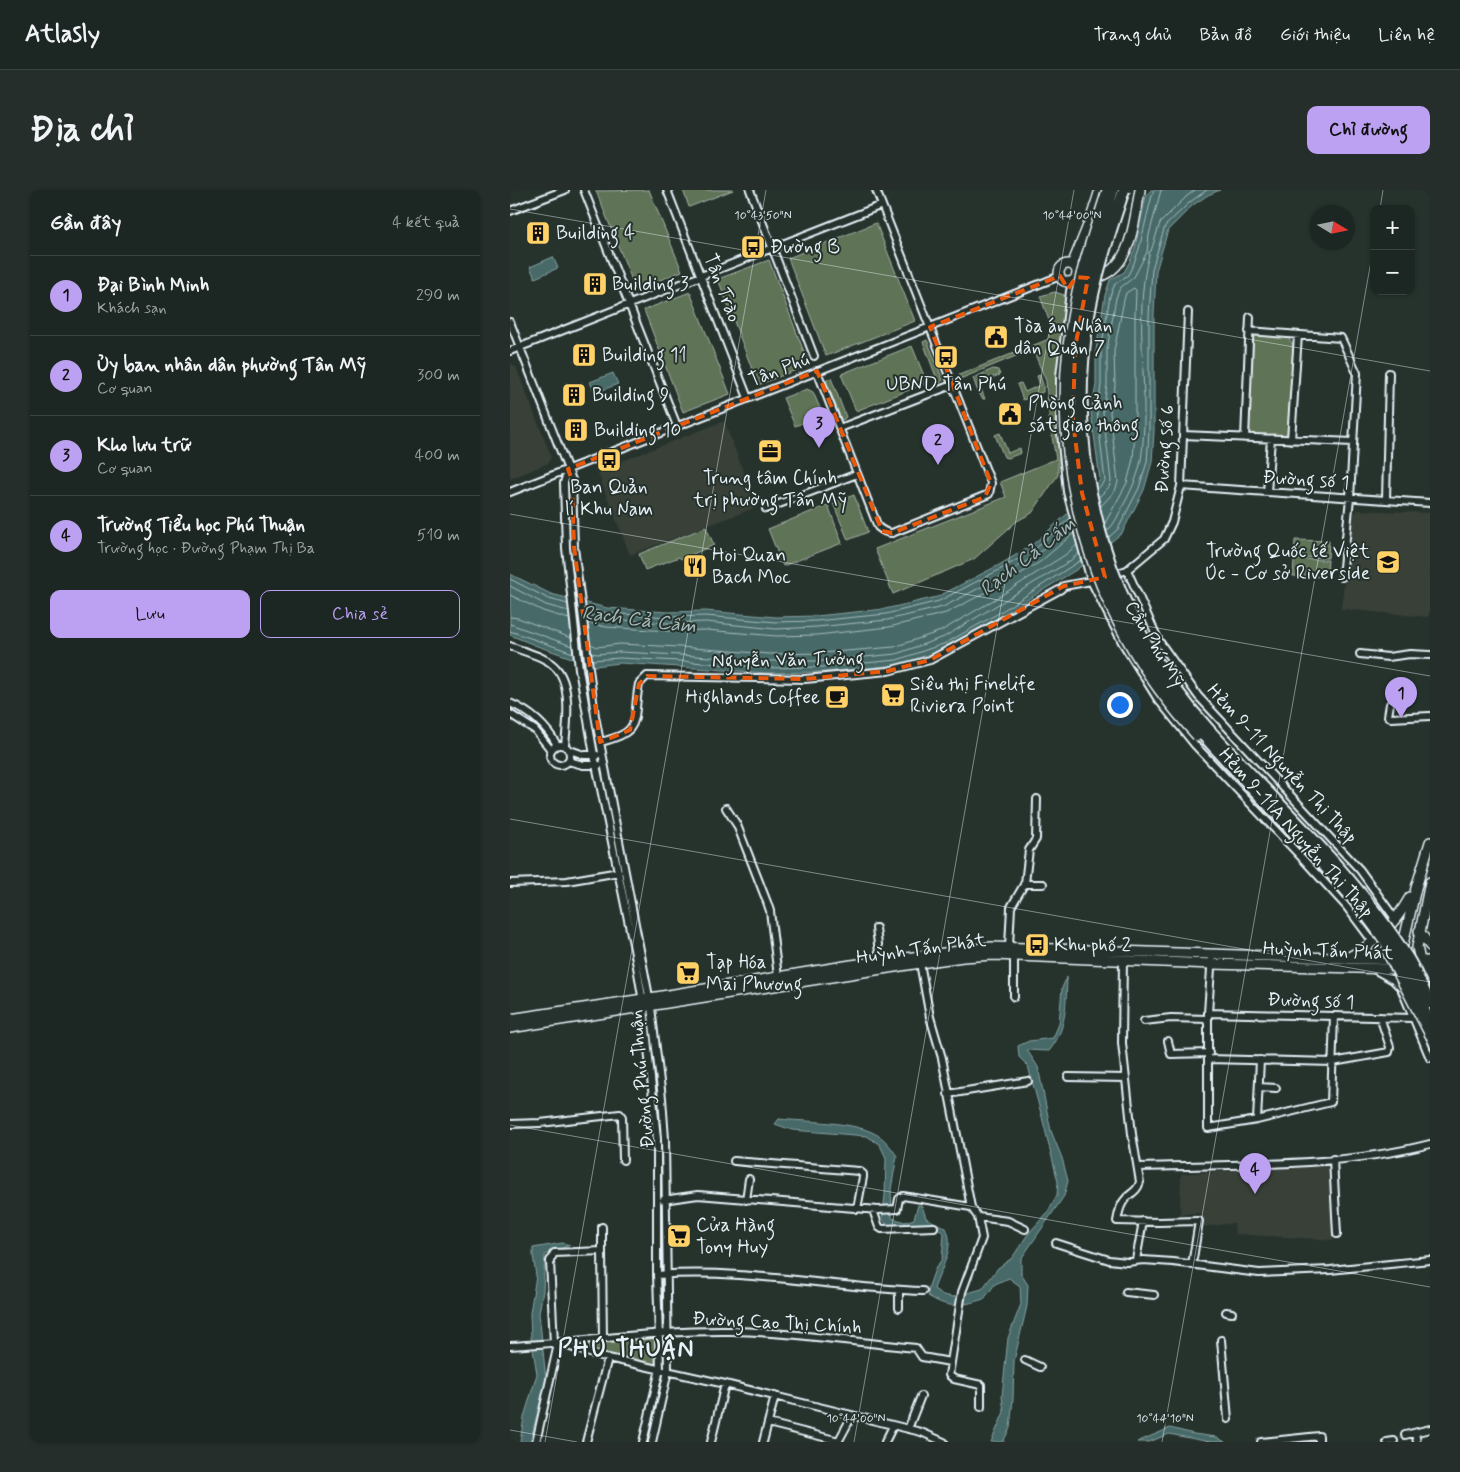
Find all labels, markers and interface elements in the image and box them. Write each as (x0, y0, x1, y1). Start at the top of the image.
text: Atlasly (25, 19, 100, 50)
text: Trang chủ (1094, 23, 1172, 47)
text: Bản đồ (1200, 23, 1252, 47)
text: Giới thiệu (1280, 23, 1350, 47)
text: Liên hệ (1378, 23, 1435, 47)
button: Chỉ đường (1307, 106, 1430, 154)
text: Địa chỉ (30, 107, 134, 153)
north arrow (1310, 205, 1355, 250)
map controls (1370, 205, 1415, 295)
button: + (1370, 205, 1415, 250)
text: 10°43'50"N (734, 208, 792, 224)
text: 10°44'00"N (1042, 208, 1102, 224)
text: Gần đây (50, 209, 121, 237)
text: 4 kết quả (392, 212, 460, 233)
building icon: Building 4 (525, 220, 551, 246)
place label: Building 4 (556, 221, 635, 249)
bus stop icon: Đường B (740, 234, 766, 260)
place label: Đường B (770, 235, 840, 263)
street label: Tân Trào (698, 250, 746, 326)
button: − (1370, 250, 1415, 295)
building icon: Building 3 (582, 271, 608, 297)
place label: Building 3 (612, 272, 689, 300)
text: Đại Bình Minh (97, 273, 210, 298)
text: 1 (62, 285, 70, 306)
text: 290 m (416, 285, 460, 306)
text: Khách sạn (97, 298, 166, 319)
place label: Tòa án Nhân dân Quận 7 (1014, 314, 1112, 361)
public building icon: Tòa án Nhân dân Quận 7 (983, 324, 1009, 350)
building icon: Building 11 (571, 342, 597, 368)
place label: Building 11 (602, 343, 687, 371)
bus stop icon: UBND Tân Phú (933, 344, 959, 370)
street label: Tân Phú (745, 347, 813, 393)
text: Ủy ban nhân dân phường Tân Mỹ (97, 353, 366, 378)
text: 2 (62, 365, 70, 386)
text: 300 m (417, 365, 460, 386)
place label: UBND Tân Phú (886, 372, 1006, 397)
text: Cơ quan (97, 378, 153, 399)
building icon: Building 9 (561, 382, 587, 408)
place label: Building 9 (592, 383, 669, 411)
place label: Phòng Cảnh sát giao thông (1028, 391, 1139, 441)
public building icon: Phòng Cảnh sát giao thông (997, 401, 1023, 427)
street label: Đường số 6 (1149, 404, 1184, 494)
pin: 3 (803, 407, 835, 448)
building icon: Building 10 (563, 417, 589, 443)
place label: Building 10 (594, 418, 681, 446)
pin: 2 (922, 424, 954, 465)
text: Kho lưu trữ (97, 433, 192, 458)
office icon: Trung tâm Chính trị phường Tân Mỹ (757, 438, 783, 464)
text: 3 (62, 445, 70, 466)
text: 400 m (415, 445, 460, 466)
bus stop icon: Ban Quản lí Khu Nam (596, 447, 622, 473)
text: Cơ quan (97, 458, 153, 479)
street label: Đường số 1 (1262, 464, 1350, 498)
place label: Trung tâm Chính trị phường Tân Mỹ (692, 466, 847, 516)
place label: Ban Quản lí Khu Nam (565, 475, 653, 522)
water label: Rạch Cả Cấm (974, 511, 1082, 603)
text: Trường Tiểu học Phú Thuận (97, 513, 305, 538)
text: 4 (61, 525, 71, 546)
text: 510 m (417, 525, 460, 546)
text: Trường học · Đường Phạm Thị Ba (97, 538, 315, 559)
place label: Trường Quốc tế Việt Úc - Cơ sở Riverside (1204, 539, 1370, 586)
place label: Hoi Quan Bach Moc (712, 543, 791, 590)
school or university icon: Trường Quốc tế Việt Úc - Cơ sở Riverside (1375, 549, 1401, 575)
restaurant icon: Hoi Quan Bach Moc (682, 553, 708, 579)
button: Lưu (50, 590, 250, 638)
button: Chia sẻ (260, 590, 460, 638)
street label: Cầu Phú Mỹ (1118, 596, 1190, 692)
water label: Rạch Cả Cấm (580, 600, 698, 640)
street label: Nguyễn Văn Tưởng (712, 646, 864, 677)
place label: Siêu thị Finelife Riviera Point (910, 672, 1035, 719)
pin: 1 (1385, 677, 1417, 718)
street label: Hẻm 9-11 Nguyễn Thị Thập (1199, 679, 1363, 851)
supermarket icon: Siêu thị Finelife Riviera Point (880, 682, 906, 708)
cafe icon: Highlands Coffee (824, 684, 850, 710)
place label: Highlands Coffee (686, 685, 820, 713)
your location (1107, 692, 1133, 718)
street label: Hẻm 9-11A Nguyễn Thị Thập (1211, 743, 1379, 925)
street label: Huỳnh Tấn Phát (855, 928, 988, 971)
bus stop icon: Khu phố 2 (1024, 932, 1050, 958)
place label: Khu phố 2 (1054, 933, 1131, 958)
street label: Huỳnh Tấn Phát (1262, 936, 1394, 967)
place label: Tạp Hóa Mai Phương (706, 950, 802, 1000)
supermarket icon: Tạp Hóa Mai Phương (675, 960, 701, 986)
street label: Đường số 1 (1267, 987, 1355, 1018)
street label: Đường Phú Thuận (623, 1008, 664, 1149)
pin: 4 (1239, 1153, 1271, 1194)
place label: Cửa Hàng Tony Huy (696, 1213, 775, 1260)
supermarket icon: Cửa Hàng Tony Huy (666, 1223, 692, 1249)
street label: Đường Cao Thị Chính (692, 1306, 862, 1343)
district label: PHÚ THUẬN (558, 1333, 694, 1365)
text: 10°44'00"N (826, 1411, 886, 1427)
text: 10°44'10"N (1136, 1411, 1194, 1427)

